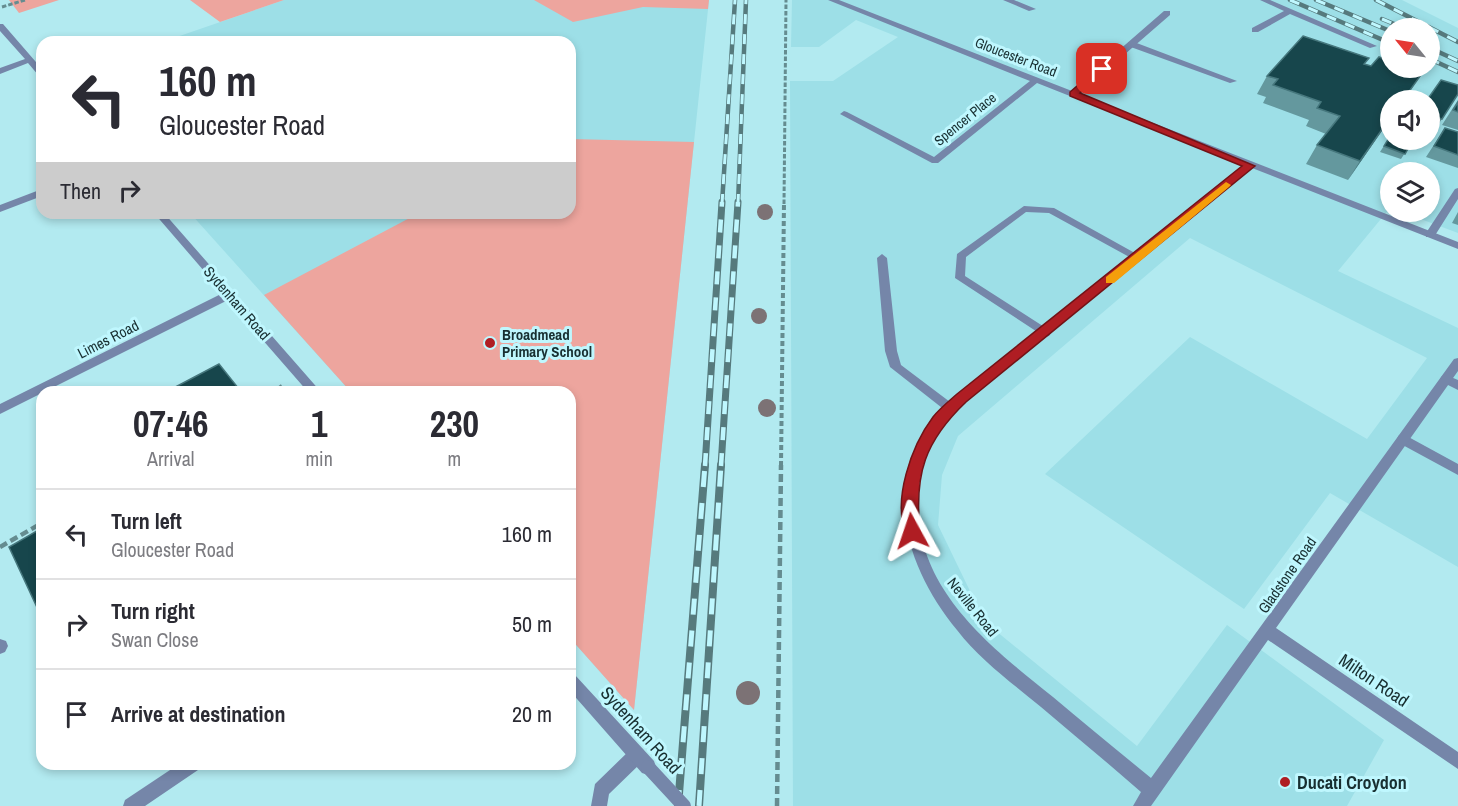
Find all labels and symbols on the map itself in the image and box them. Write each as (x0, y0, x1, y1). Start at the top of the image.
north arrow (1380, 18, 1440, 78)
street label: Gloucester Road (973, 33, 1059, 81)
pin (1076, 43, 1127, 94)
street label: Spencer Place (930, 89, 1000, 149)
street label: Sydenham Road (199, 262, 275, 344)
street label: Limes Road (74, 315, 142, 363)
place label: Broadmead Primary School (502, 324, 592, 362)
marker: Broadmead Primary School (483, 336, 497, 350)
position arrow (880, 499, 944, 563)
street label: Gladstone Road (1253, 533, 1321, 617)
street label: Neville Road (943, 573, 1003, 641)
street label: Milton Road (1334, 647, 1414, 713)
street label: Sydenham Road (595, 681, 687, 779)
place label: Ducati Croydon (1297, 770, 1407, 795)
marker: Ducati Croydon (1278, 775, 1292, 789)

